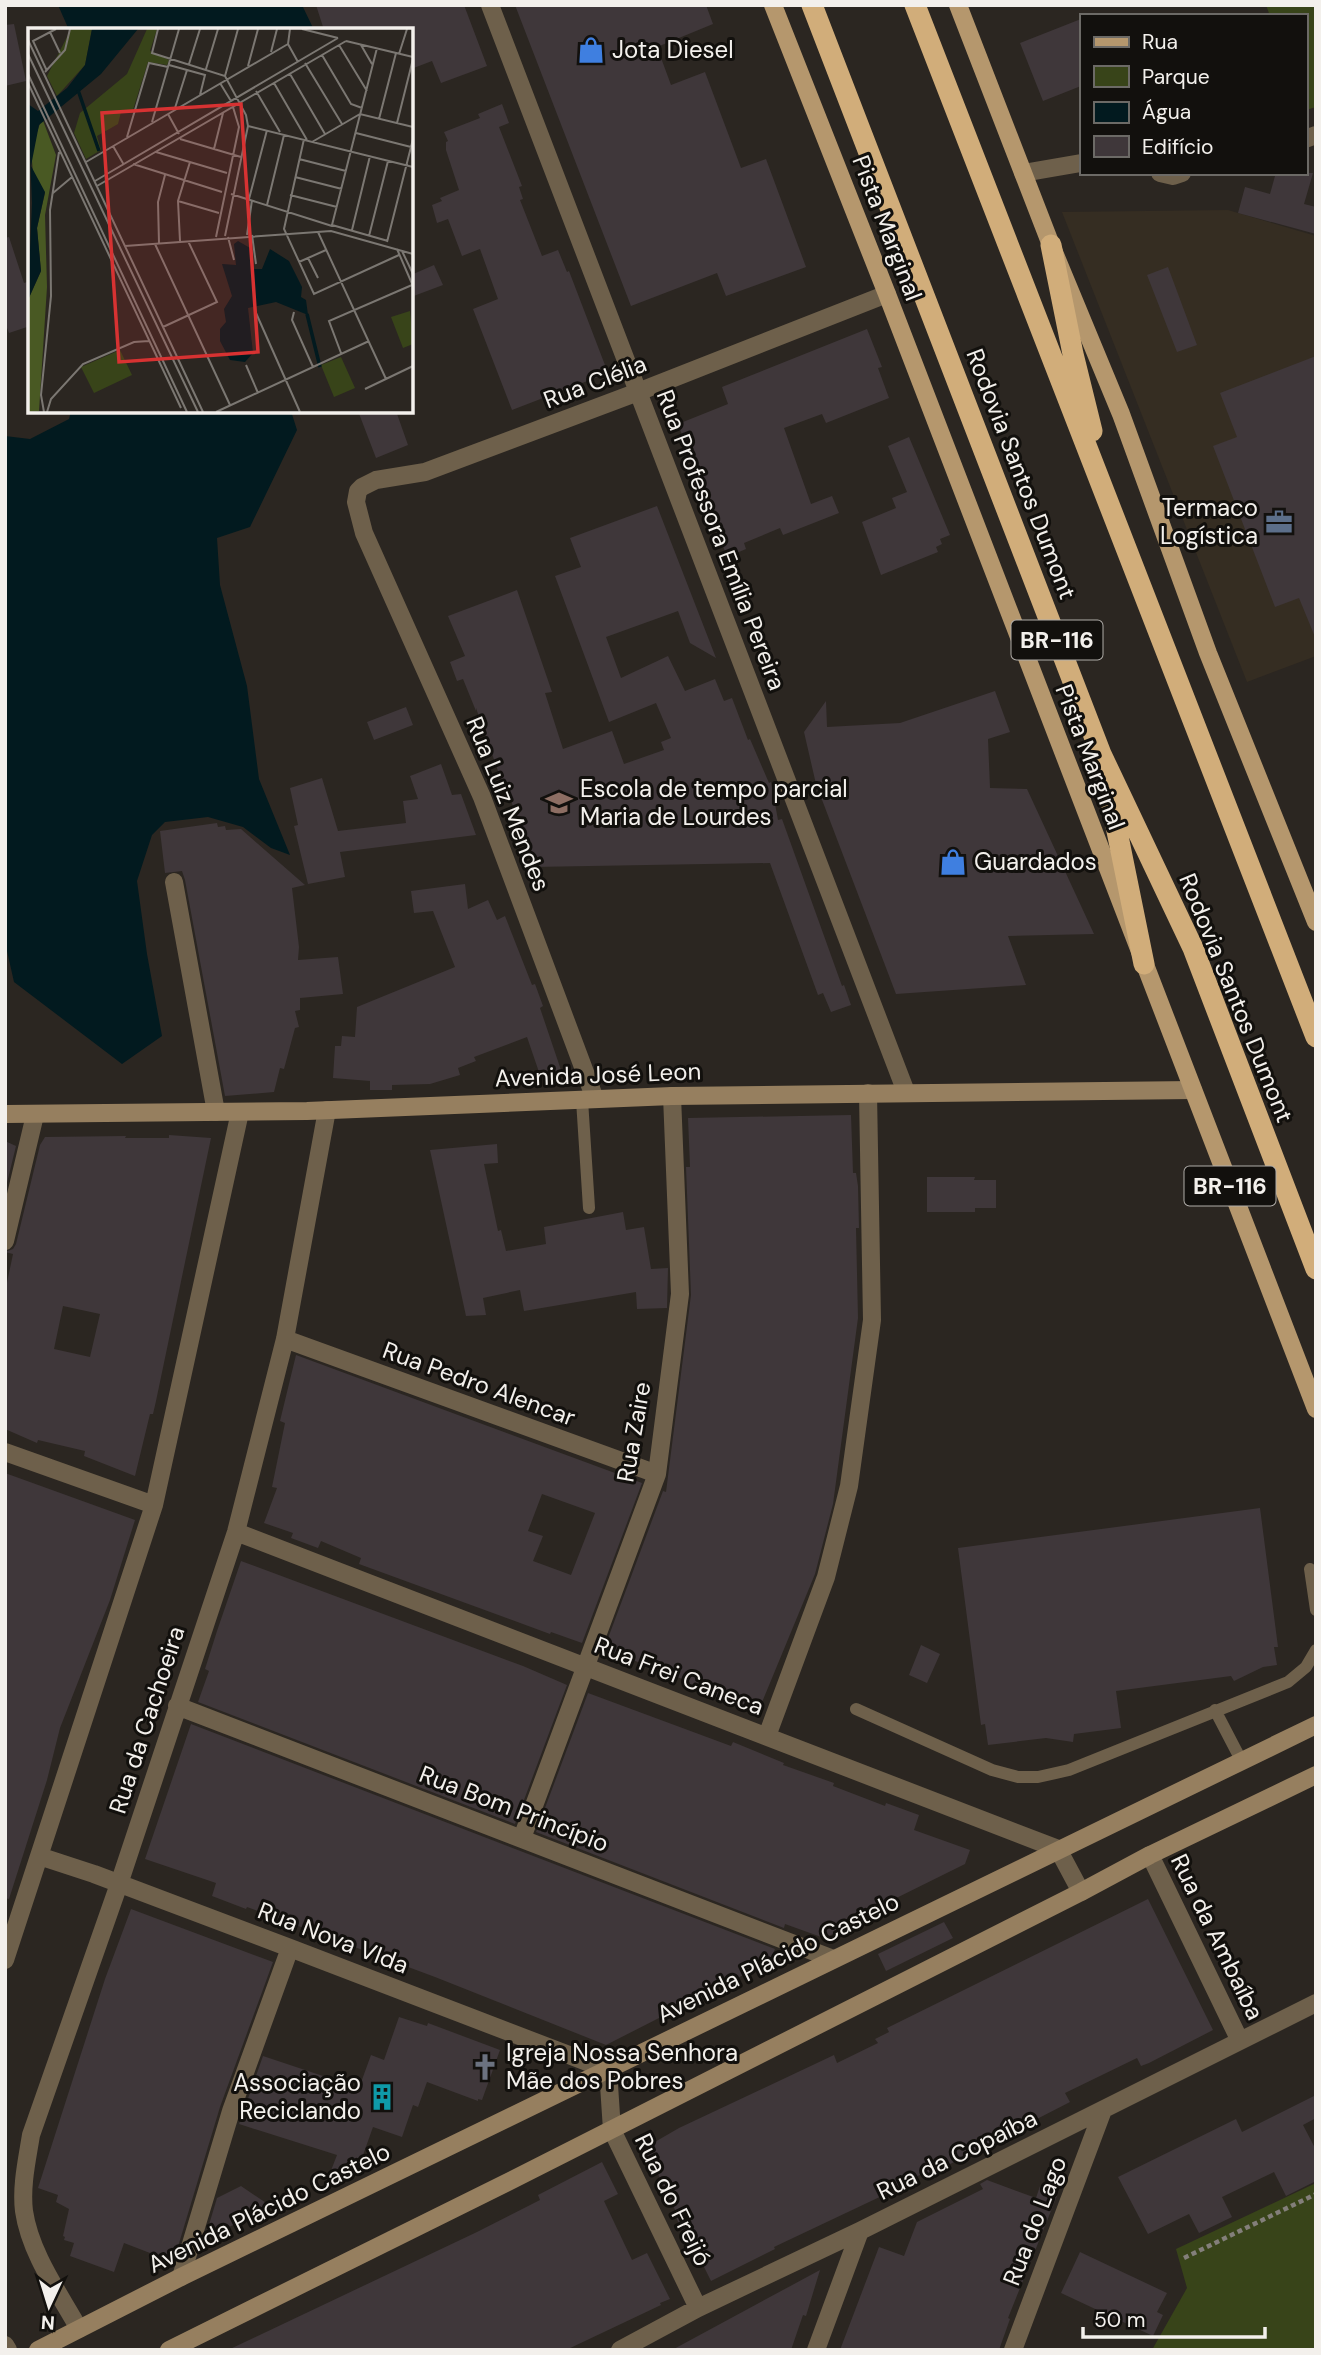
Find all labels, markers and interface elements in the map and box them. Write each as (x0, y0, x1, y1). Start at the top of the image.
legend (1080, 14, 1307, 175)
inset map (28, 28, 413, 413)
text: Rua (1142, 28, 1178, 56)
place label: Jota Diesel (612, 34, 734, 65)
shop icon: Jota Diesel (576, 35, 606, 65)
text: Parque (1142, 63, 1210, 91)
text: Água (1142, 98, 1191, 126)
text: Edifício (1142, 133, 1213, 161)
street label: Pista Marginal (846, 151, 929, 305)
street label: Rodovia Santos Dumont (959, 344, 1084, 603)
street label: Rua Clélia (539, 348, 651, 415)
street label: Rua Professora Emília Pereira (650, 385, 793, 694)
place label: Termaco Logística (1160, 492, 1258, 551)
office icon: Termaco Logística (1264, 507, 1294, 537)
road number: BR-116 (1012, 620, 1102, 660)
street label: Pista Marginal (1049, 680, 1132, 834)
street label: Rua Luiz Mendes (459, 712, 558, 896)
place label: Escola de tempo parcial Maria de Lourdes (580, 773, 848, 832)
school or university icon: Escola de tempo parcial Maria de Lourdes (544, 788, 574, 818)
place label: Guardados (974, 846, 1097, 877)
shop icon: Guardados (938, 847, 968, 877)
street label: Rodovia Santos Dumont (1172, 869, 1301, 1127)
street label: Avenida José Leon (494, 1055, 702, 1094)
road number: BR-116 (1184, 1166, 1276, 1205)
street label: Rua Pedro Alencar (379, 1334, 580, 1433)
street label: Rua Zaire (609, 1379, 658, 1484)
street label: Rua da Cachoeira (102, 1622, 191, 1818)
street label: Rua Frei Caneca (590, 1629, 768, 1722)
street label: Rua Bom Princípio (415, 1758, 613, 1859)
street label: Rua da Ambaíba (1164, 1849, 1271, 2025)
street label: Avenida Plácido Castelo (651, 1885, 904, 2030)
street label: Rua Nova VIda (253, 1895, 413, 1980)
place label: Igreja Nossa Senhora Mãe dos Pobres (506, 2037, 738, 2096)
church icon: Igreja Nossa Senhora Mãe dos Pobres (470, 2052, 500, 2082)
place label: Associação Reciclando (233, 2067, 361, 2126)
building icon: Associação Reciclando (367, 2082, 397, 2112)
street label: Rua da Copaíba (871, 2102, 1042, 2207)
street label: Rua do Freijó (628, 2128, 719, 2271)
street label: Avenida Plácido Castelo (142, 2135, 395, 2280)
street label: Rua do Lago (996, 2152, 1073, 2290)
north arrow (14, 2271, 84, 2341)
scale bar (1083, 2296, 1265, 2340)
text: 50 m (1094, 2306, 1145, 2334)
text: N (40, 2310, 56, 2335)

